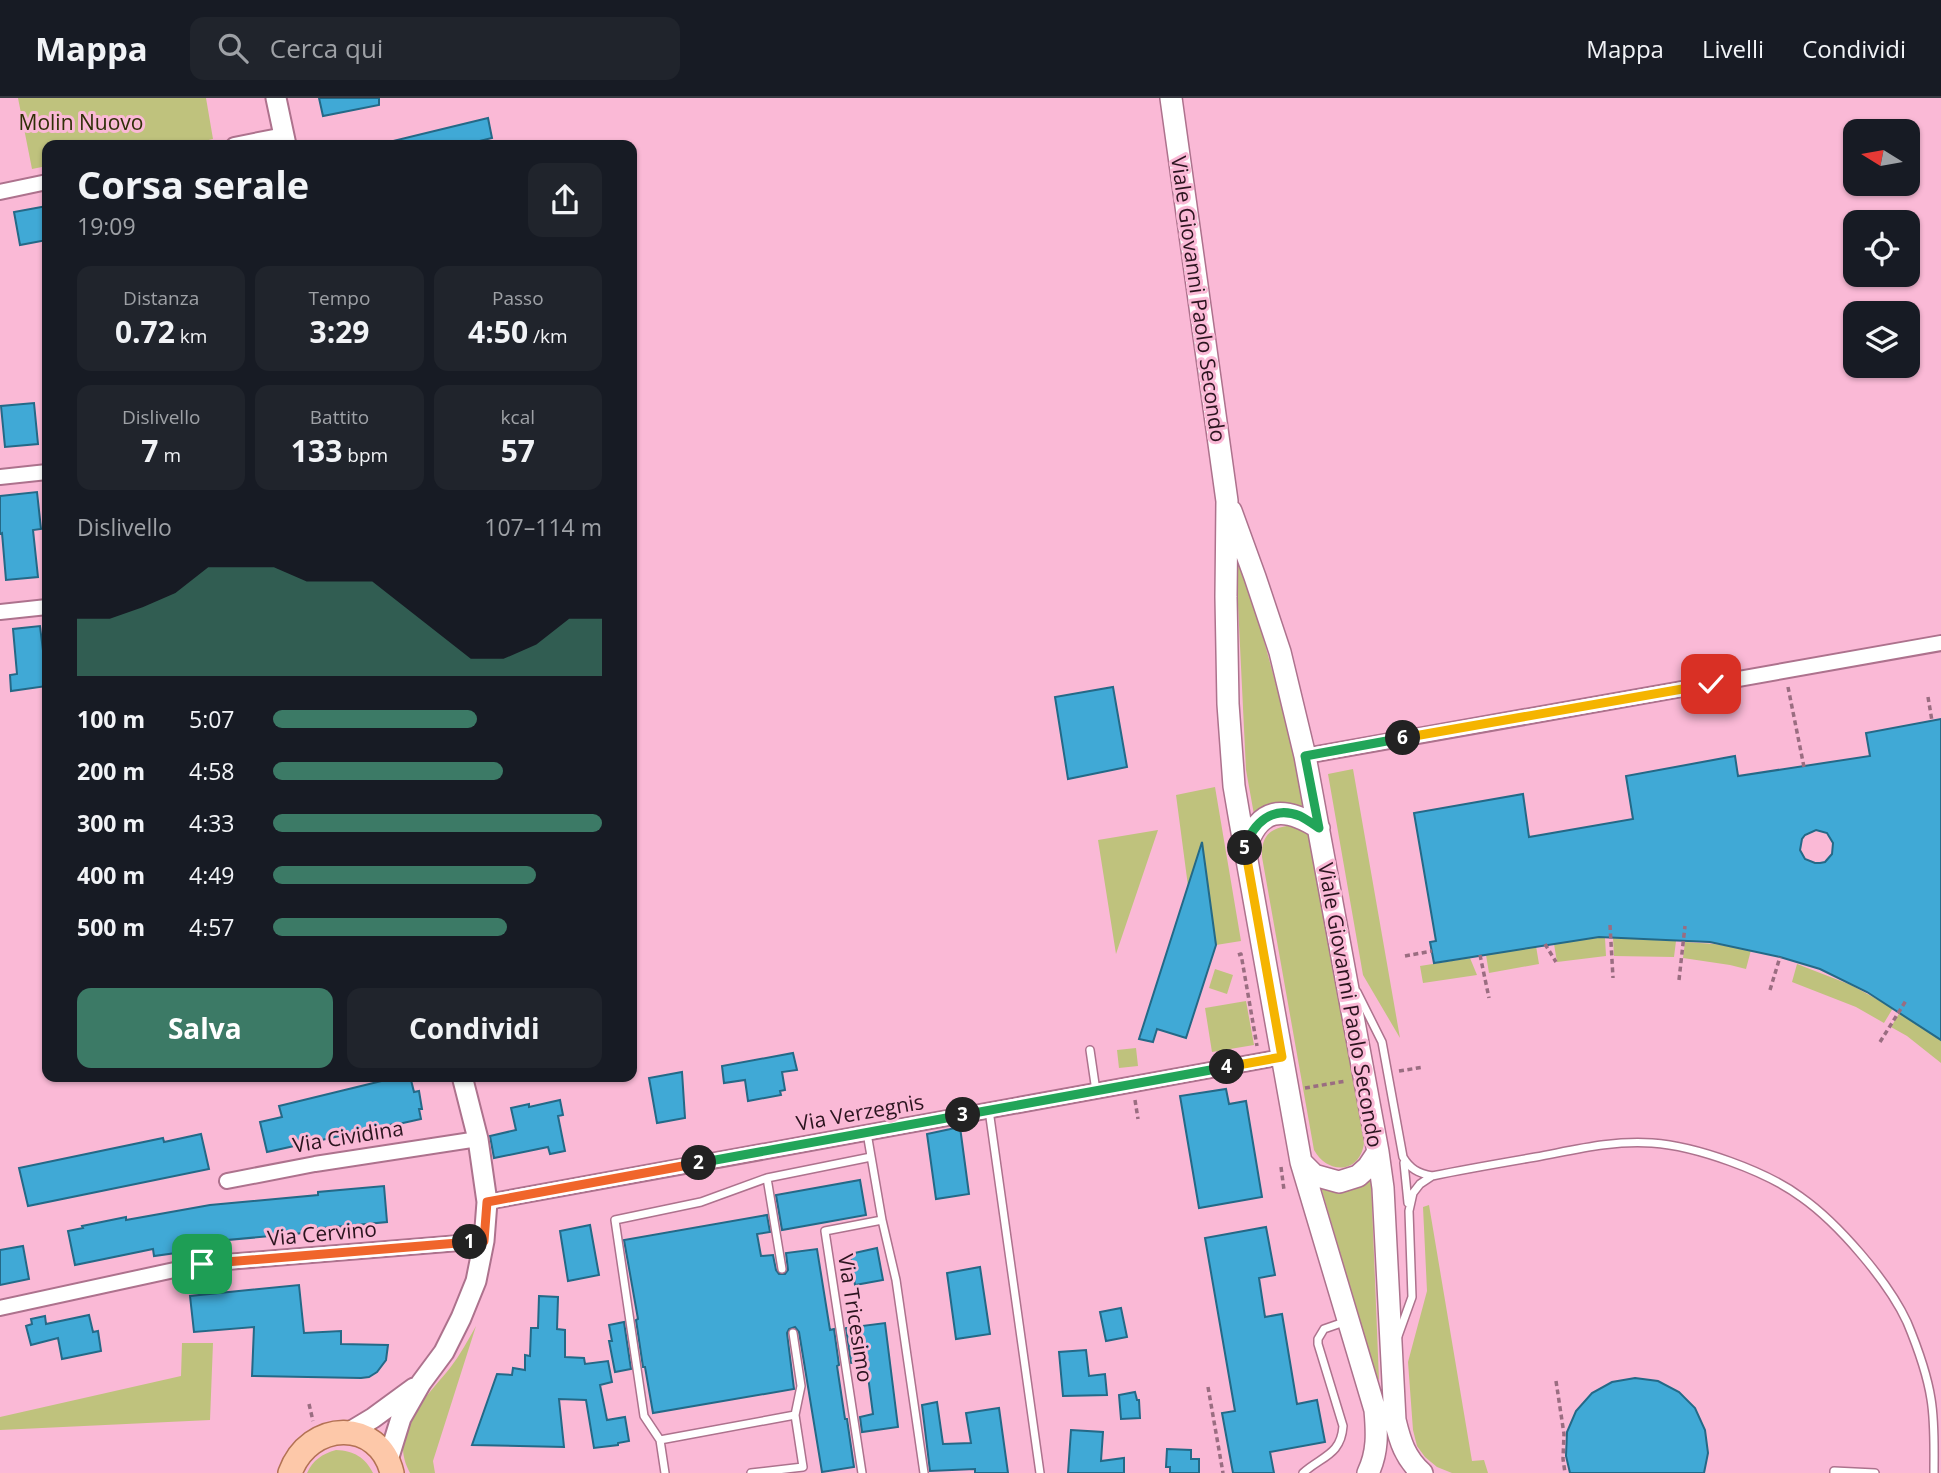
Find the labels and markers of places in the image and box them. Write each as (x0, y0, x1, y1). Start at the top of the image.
pin (1681, 654, 1741, 714)
pin: 6 (1386, 720, 1420, 756)
pin: 5 (1228, 830, 1262, 866)
pin: 4 (1210, 1049, 1244, 1084)
pin: 3 (946, 1098, 981, 1132)
pin: 2 (682, 1146, 716, 1180)
pin: 1 (452, 1224, 488, 1260)
pin (172, 1234, 232, 1294)

